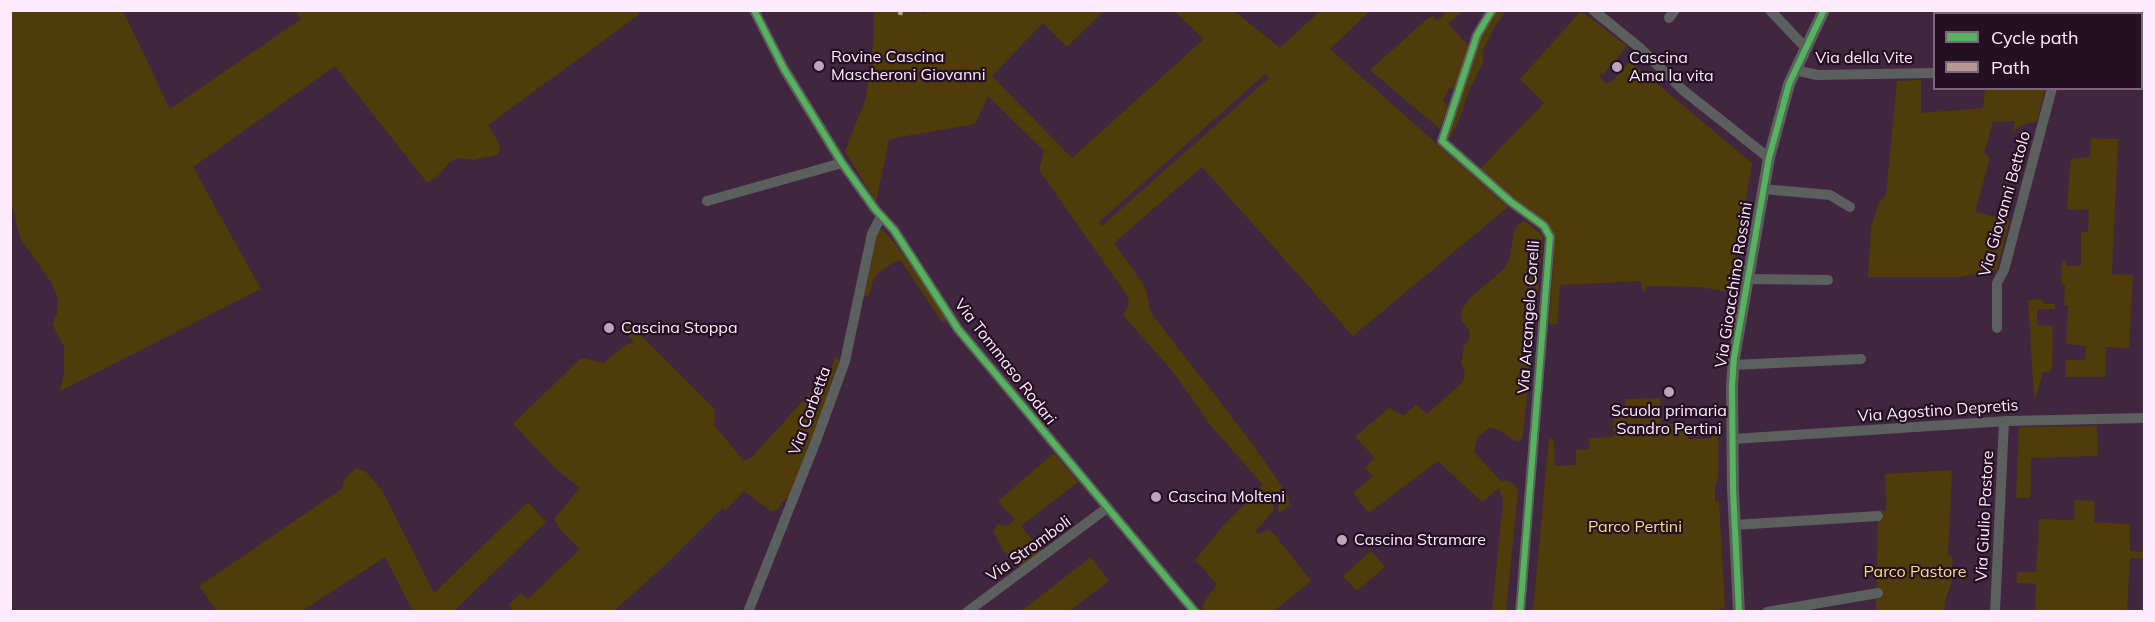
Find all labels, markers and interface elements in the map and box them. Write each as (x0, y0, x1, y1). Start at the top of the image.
legend (1933, 12, 2143, 90)
text: Cycle path (1991, 26, 2078, 49)
place label: Rovine Cascina Mascheroni Giovanni (831, 47, 985, 85)
place label: Cascina Ama la vita (1629, 48, 1714, 86)
street label: Via della Vite (1815, 48, 1913, 68)
text: Path (1991, 56, 2030, 79)
marker: Rovine Cascina Mascheroni Giovanni (812, 59, 826, 73)
marker: Cascina Ama la vita (1610, 60, 1624, 74)
street label: Via Giovanni Bettolo (1975, 129, 2035, 279)
street label: Via Gioacchino Rossini (1711, 201, 1757, 369)
street label: Via Arcangelo Corelli (1514, 240, 1544, 394)
street label: Via Tommaso Rodari (950, 295, 1060, 429)
place label: Cascina Stoppa (621, 318, 737, 338)
marker: Cascina Stoppa (602, 321, 616, 335)
street label: Via Corbetta (785, 364, 835, 458)
marker: Scuola primaria Sandro Pertini (1662, 385, 1676, 399)
street label: Via Agostino Depretis (1857, 396, 2019, 426)
place label: Scuola primaria Sandro Pertini (1611, 401, 1727, 439)
street label: Via Giulio Pastore (1972, 450, 1998, 582)
place label: Cascina Molteni (1168, 487, 1285, 507)
marker: Cascina Molteni (1149, 490, 1163, 504)
street label: Via Stromboli (983, 512, 1075, 586)
park label: Parco Pertini (1588, 517, 1682, 537)
place label: Cascina Stramare (1354, 530, 1486, 550)
marker: Cascina Stramare (1335, 533, 1349, 547)
park label: Parco Pastore (1864, 562, 1966, 582)

